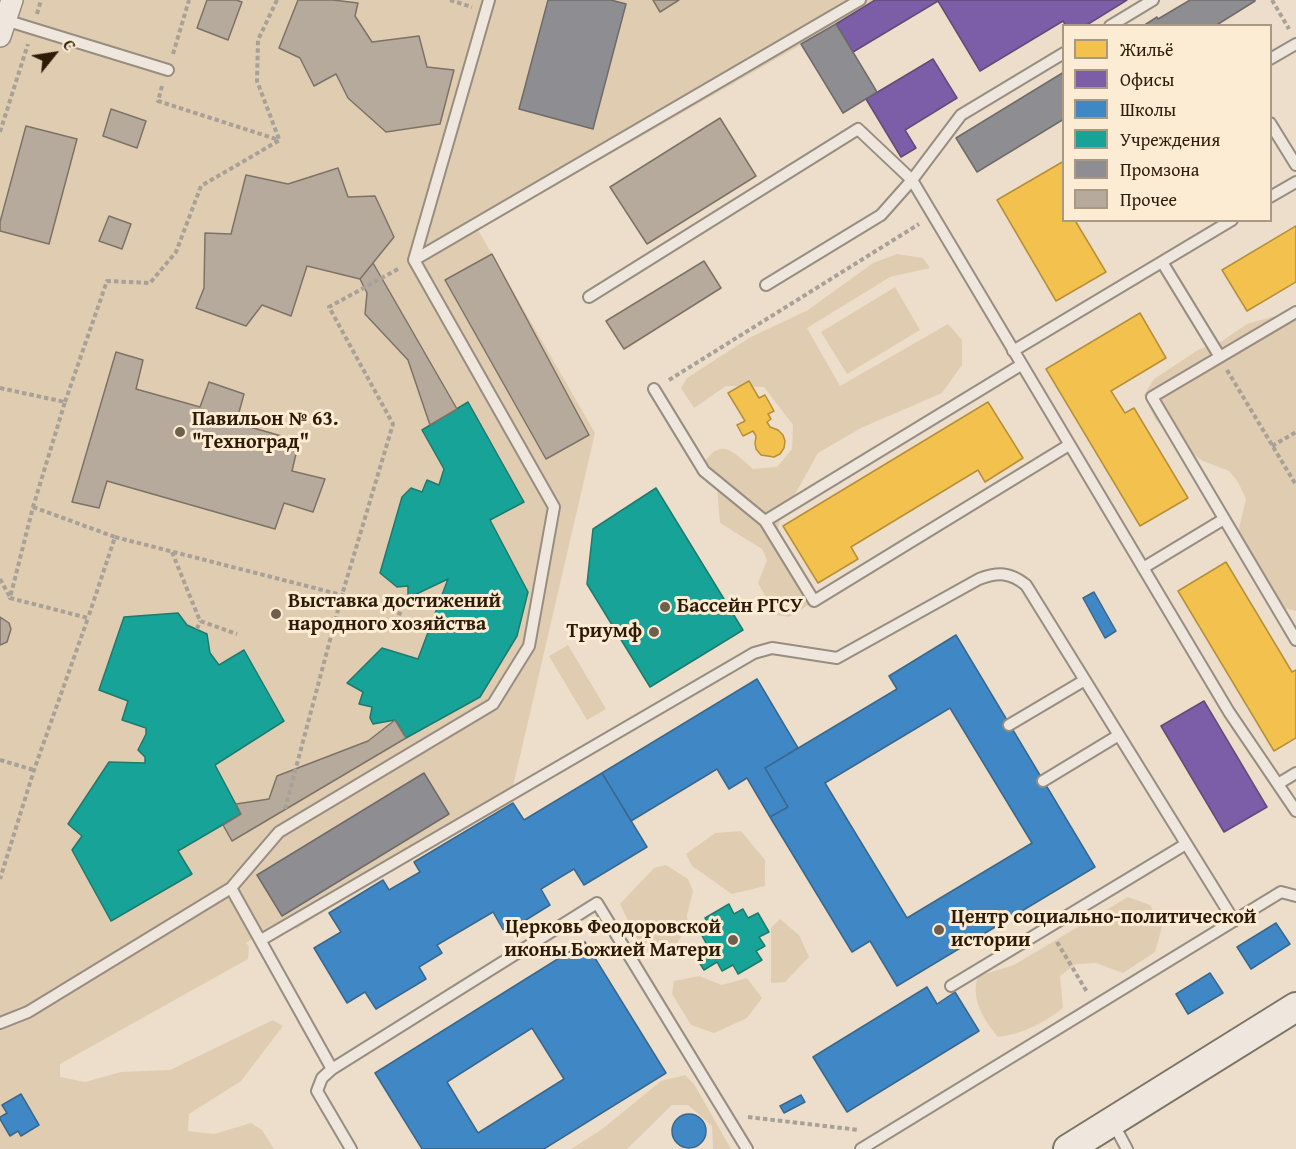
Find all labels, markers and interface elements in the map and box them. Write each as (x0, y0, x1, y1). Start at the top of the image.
north arrow (24, 24, 84, 84)
legend (1062, 24, 1272, 222)
text: С (57, 35, 82, 55)
text: Жильё (1120, 36, 1174, 63)
text: Офисы (1120, 66, 1174, 93)
text: Школы (1120, 96, 1176, 123)
text: Учреждения (1120, 126, 1220, 153)
text: Промзона (1120, 156, 1199, 183)
text: Прочее (1120, 186, 1177, 213)
place label: Павильон № 63. "Техноград" (192, 408, 338, 455)
marker: Павильон № 63. "Техноград" (173, 425, 187, 439)
place label: Выставка достижений народного хозяйства (288, 590, 501, 637)
place label: Бассейн РГСУ (677, 595, 803, 619)
marker: Бассейн РГСУ (658, 600, 672, 614)
marker: Выставка достижений народного хозяйства (269, 607, 283, 621)
place label: Триумф (567, 620, 642, 644)
marker: Триумф (647, 625, 661, 639)
place label: Центр социально-политической истории (951, 906, 1256, 953)
place label: Церковь Феодоровской иконы Божией Матери (504, 916, 721, 963)
marker: Центр социально-политической истории (932, 923, 946, 937)
marker: Церковь Феодоровской иконы Божией Матери (726, 933, 740, 947)

